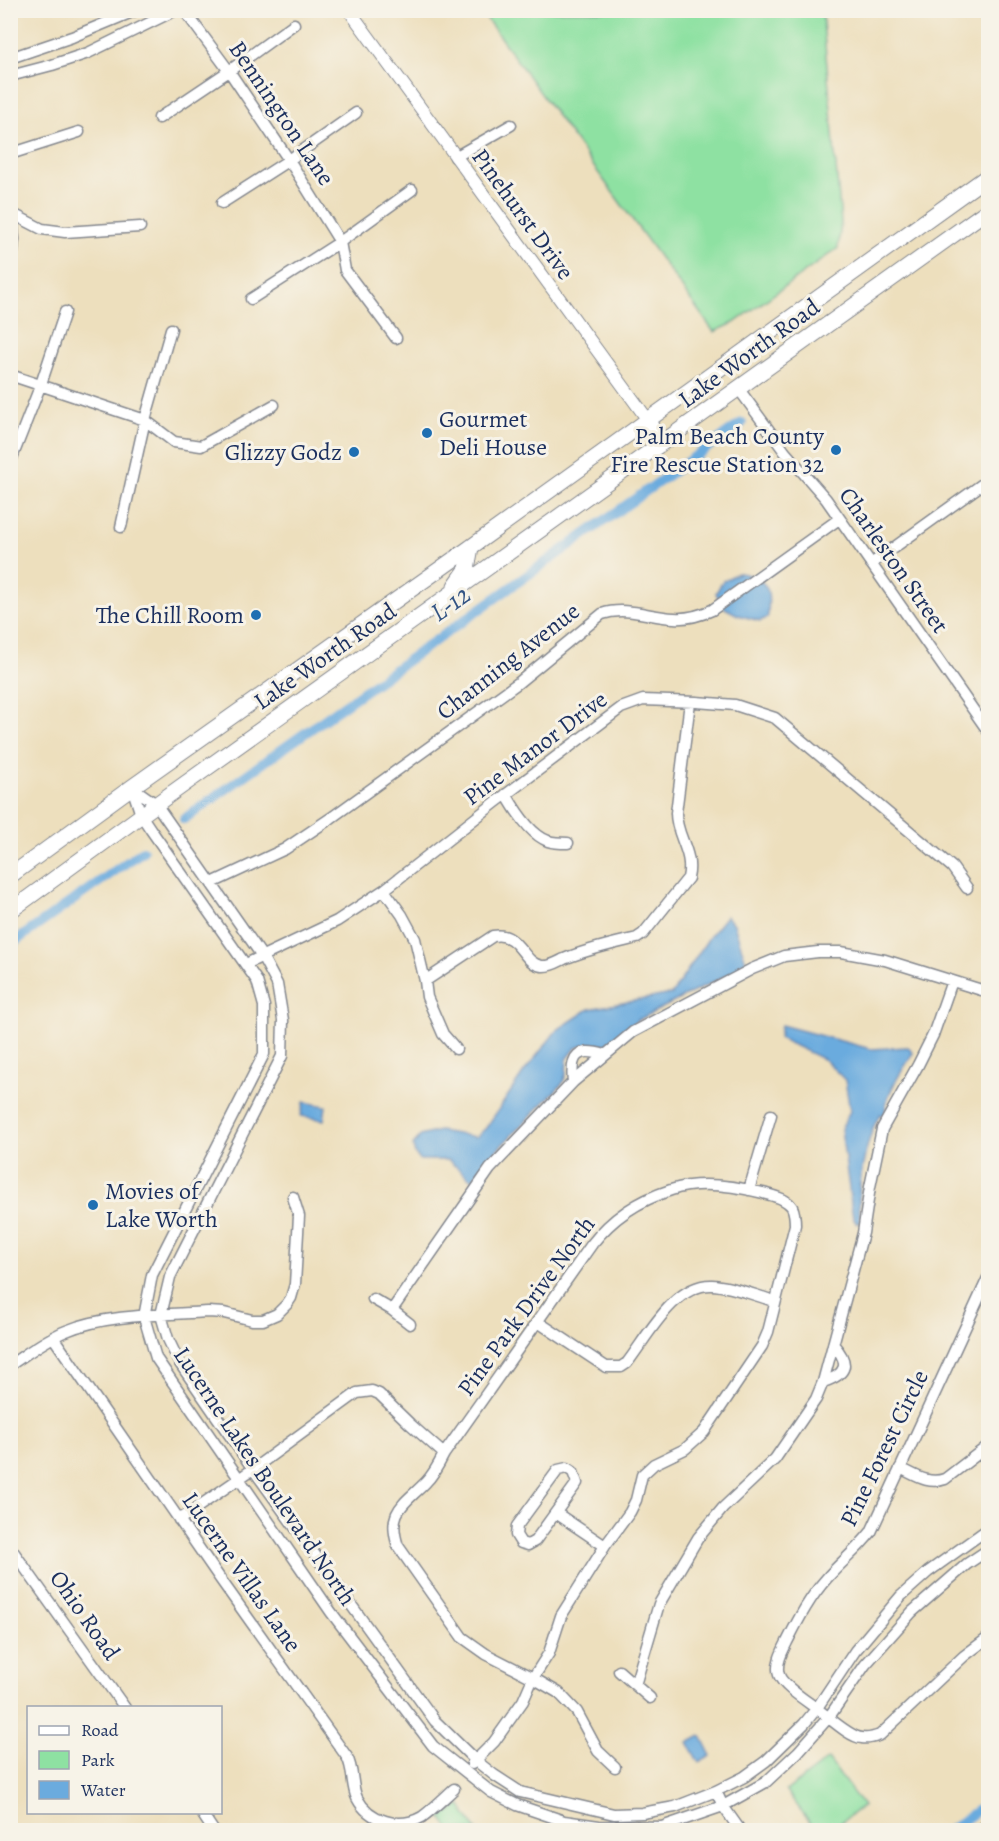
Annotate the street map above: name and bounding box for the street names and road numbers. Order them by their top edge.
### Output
street label: Bennington Lane [222,34,342,192]
street label: Pinehurst Drive [465,142,581,286]
street label: Lake Worth Road [672,291,826,415]
street label: Charleston Street [832,481,956,639]
street label: Lake Worth Road [247,595,403,717]
street label: Channing Avenue [430,595,586,727]
street label: Pine Manor Drive [456,683,614,813]
street label: Pine Park Drive North [450,1209,602,1403]
street label: Lucerne Lakes Boulevard North [166,1340,364,1612]
street label: Pine Forest Circle [832,1364,936,1532]
street label: Lucerne Villas Lane [175,1486,309,1658]
street label: Ohio Road [42,1564,128,1666]

